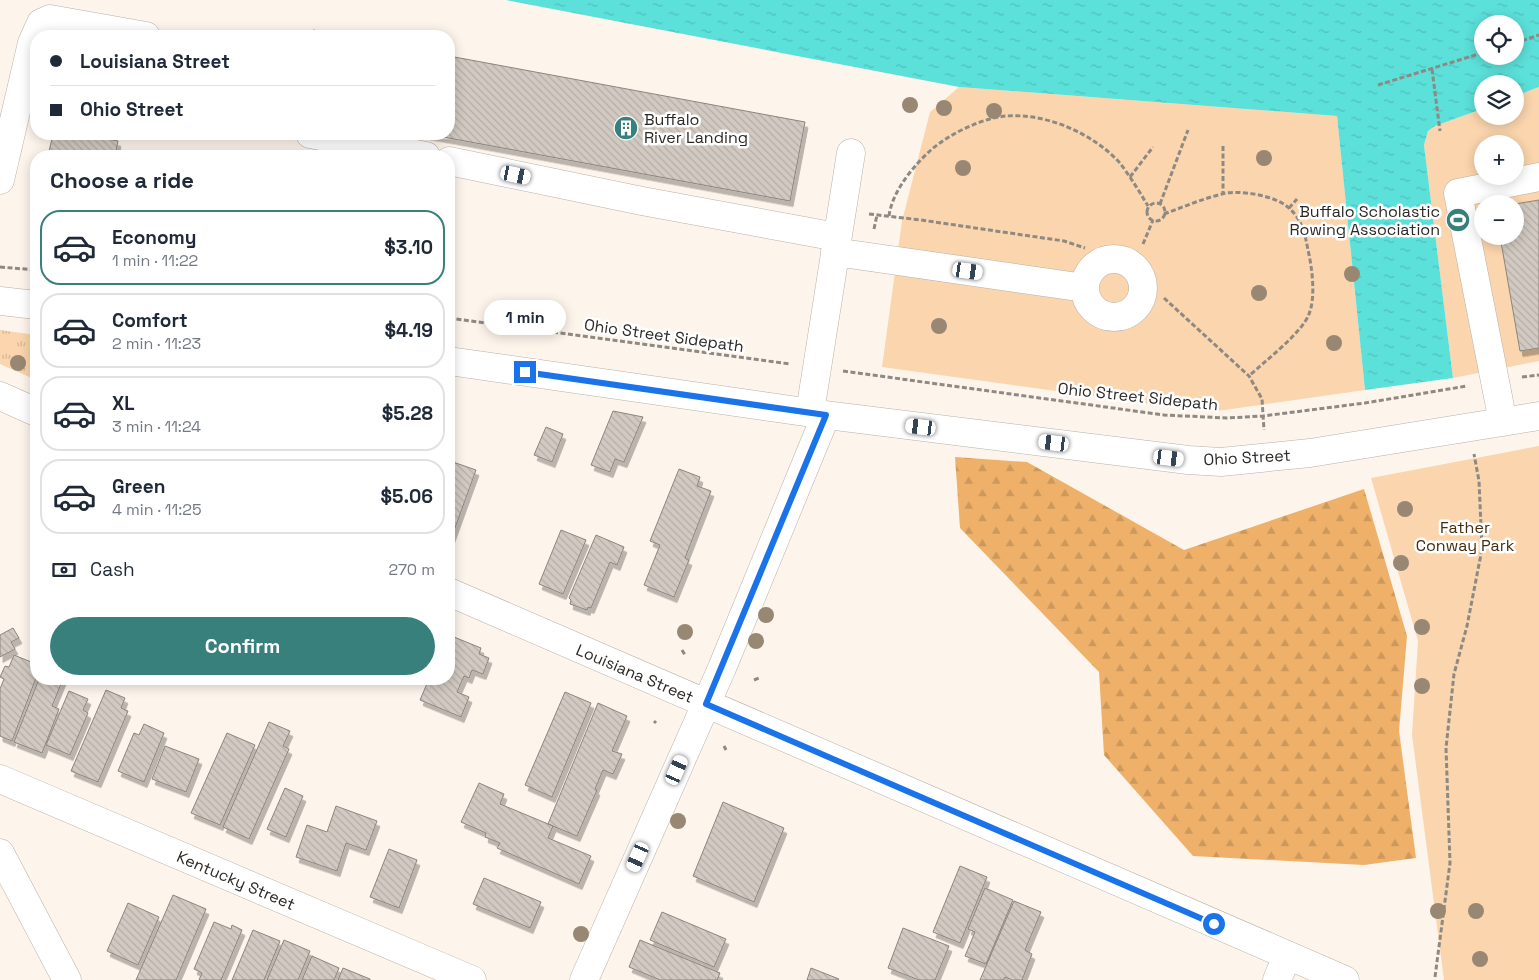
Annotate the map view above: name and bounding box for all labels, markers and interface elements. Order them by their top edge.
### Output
map controls [1474,15,1524,245]
button: locate [1474,15,1524,65]
text: Louisiana Street [80,49,230,74]
button: layers [1474,75,1524,125]
text: Ohio Street [80,97,184,122]
place label: Buffalo River Landing [644,109,748,148]
building icon: Buffalo River Landing [613,115,639,141]
button: + [1474,135,1524,185]
car [499,165,532,185]
text: Choose a ride [50,166,194,194]
button: − [1474,195,1524,245]
place label: Buffalo Scholastic Rowing Association [1289,201,1440,240]
sports icon: Buffalo Scholastic Rowing Association [1445,207,1471,233]
icon: car [52,225,97,270]
text: Economy [112,225,196,250]
text: $3.10 [384,235,433,260]
text: 1 min · 11:22 [112,250,198,271]
car [952,261,983,281]
callout: 1 min [484,300,566,334]
text: 1 min [505,307,545,328]
icon: car [52,308,97,353]
text: Comfort [112,308,188,333]
street label: Ohio Street Sidepath [583,314,745,357]
text: $4.19 [384,318,433,343]
text: 2 min · 11:23 [112,333,201,354]
route end [514,361,536,383]
street label: Ohio Street Sidepath [1057,378,1219,415]
icon: car [52,391,97,436]
text: XL [112,391,135,416]
text: $5.28 [382,401,433,426]
text: 3 min · 11:24 [112,416,201,437]
car [905,418,936,436]
car [1038,434,1069,452]
street label: Ohio Street [1203,445,1291,470]
car [1153,449,1184,467]
icon: car [52,474,97,519]
text: Green [112,474,165,499]
text: $5.06 [381,484,433,509]
text: 4 min · 11:25 [112,499,201,520]
park label: Father Conway Park [1416,517,1515,556]
icon: cash [50,556,78,584]
text: Cash [90,557,135,582]
text: 270 m [388,559,435,580]
button: Confirm [50,617,435,675]
street label: Louisiana Street [573,639,697,708]
car [664,753,689,787]
car [625,840,650,874]
street label: Kentucky Street [173,846,298,915]
route start [1203,913,1225,935]

